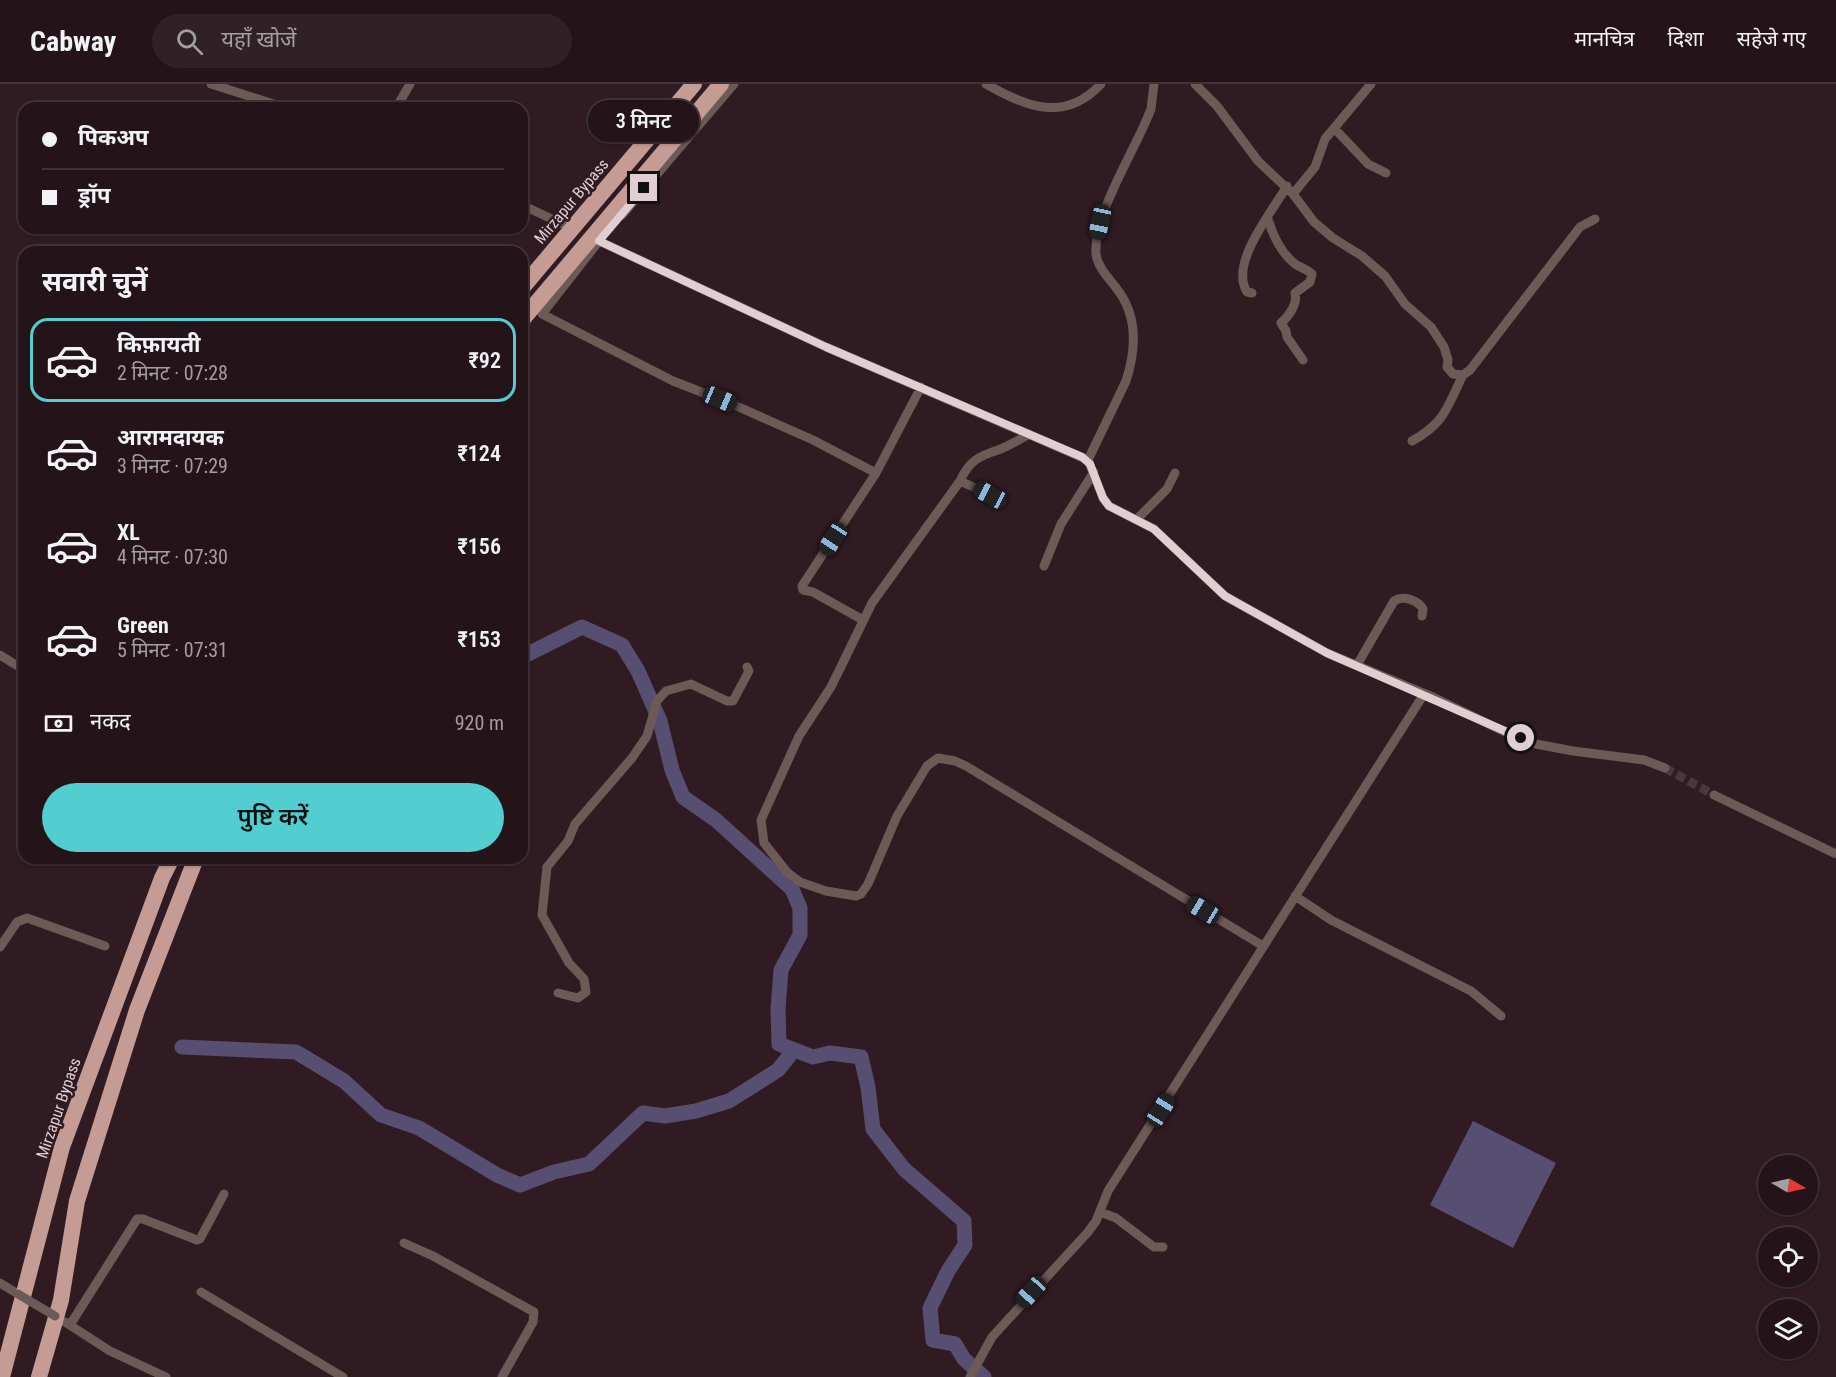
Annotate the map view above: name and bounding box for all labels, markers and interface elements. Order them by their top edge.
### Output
search box [152,14,572,68]
text: Cabway [30,25,116,58]
icon: search [173,25,206,58]
text: यहाँ खोजें [221,27,296,52]
text: मानचित्र [1574,27,1635,51]
text: दिशा [1668,27,1704,51]
text: सहेजे गए [1737,27,1806,51]
callout: 3 मिनट [588,101,700,143]
text: 3 मिनट [616,109,671,133]
text: पिकअप [78,125,149,150]
street label: Mirzapur Bypass [530,155,612,248]
route end [630,174,657,201]
text: ड्रॉप [78,183,111,208]
car [1087,203,1113,241]
text: सवारी चुनें [42,266,148,298]
text: किफ़ायती [117,332,201,357]
icon: car [45,333,99,387]
text: ₹92 [469,348,501,373]
text: 2 मिनट · 07:28 [117,361,228,385]
car [700,384,740,414]
text: आरामदायक [117,425,224,450]
icon: car [45,426,99,480]
text: ₹124 [457,441,501,466]
text: 3 मिनट · 07:29 [117,454,228,478]
car [970,479,1010,511]
icon: car [45,519,99,573]
car [816,519,850,559]
text: XL [117,520,140,545]
text: ₹156 [457,534,501,559]
text: 4 मिनट · 07:30 [117,545,228,569]
icon: car [45,612,99,666]
text: Green [117,613,169,638]
text: ₹153 [457,627,501,652]
text: 5 मिनट · 07:31 [117,638,228,662]
icon: cash [42,707,75,740]
text: नकद [90,709,131,734]
text: 920 m [455,711,504,735]
route start [1507,724,1534,751]
button: पुष्टि करें [42,783,504,852]
car [1183,893,1223,927]
street label: Mirzapur Bypass [32,1055,85,1161]
car [1144,1090,1178,1130]
north arrow [1758,1155,1818,1215]
map controls [1758,1155,1818,1359]
button: locate [1758,1227,1818,1287]
car [1012,1273,1050,1311]
button: layers [1758,1299,1818,1359]

